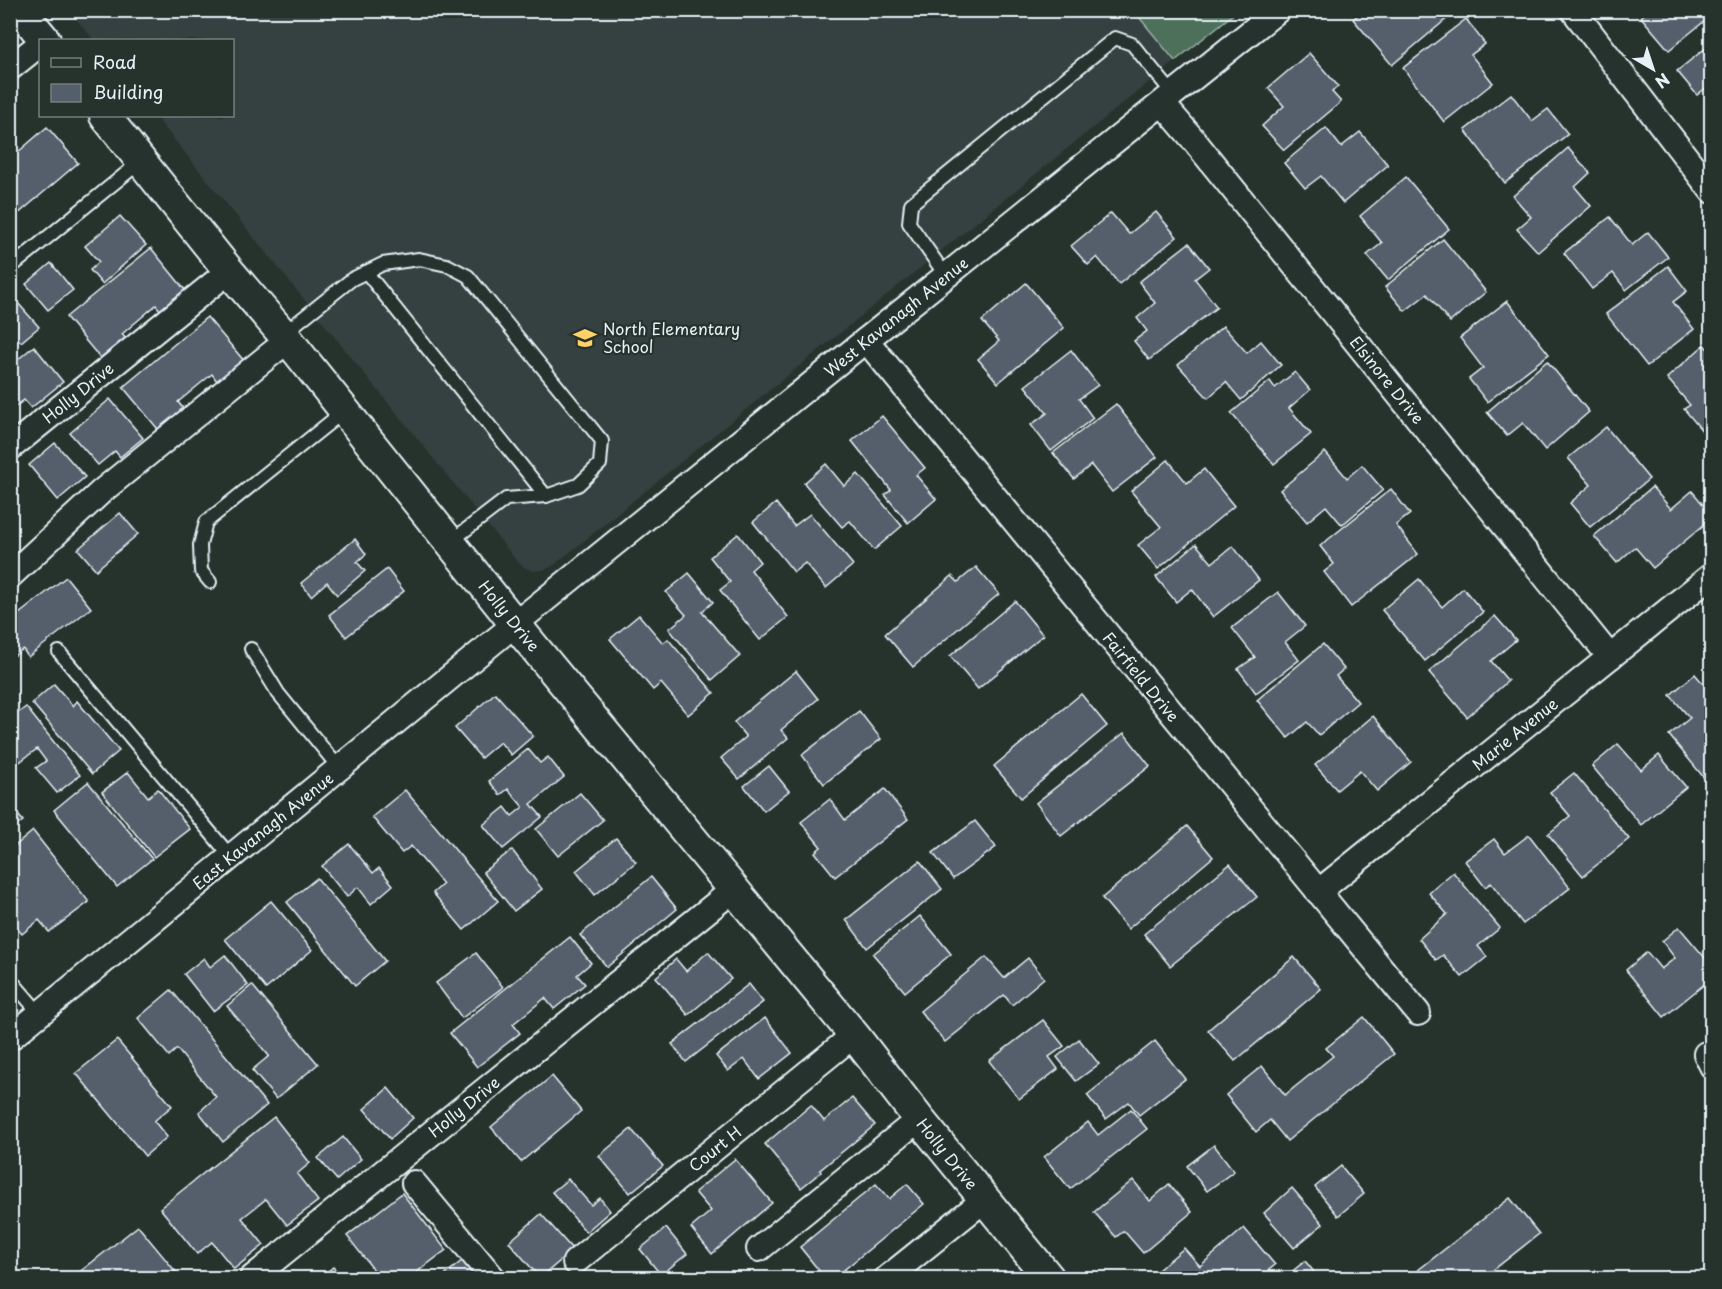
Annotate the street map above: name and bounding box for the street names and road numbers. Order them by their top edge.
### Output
street label: West Kavanagh Avenue [818,251,972,382]
street label: Elsinore Drive [1345,330,1431,428]
street label: Holly Drive [37,356,118,428]
street label: Holly Drive [474,575,546,656]
street label: Fairfield Drive [1098,626,1186,727]
street label: Marie Avenue [1466,691,1563,775]
street label: East Kavanagh Avenue [187,766,338,895]
street label: Holly Drive [423,1070,504,1142]
street label: Holly Drive [912,1113,984,1194]
street label: Court H [683,1119,746,1177]

